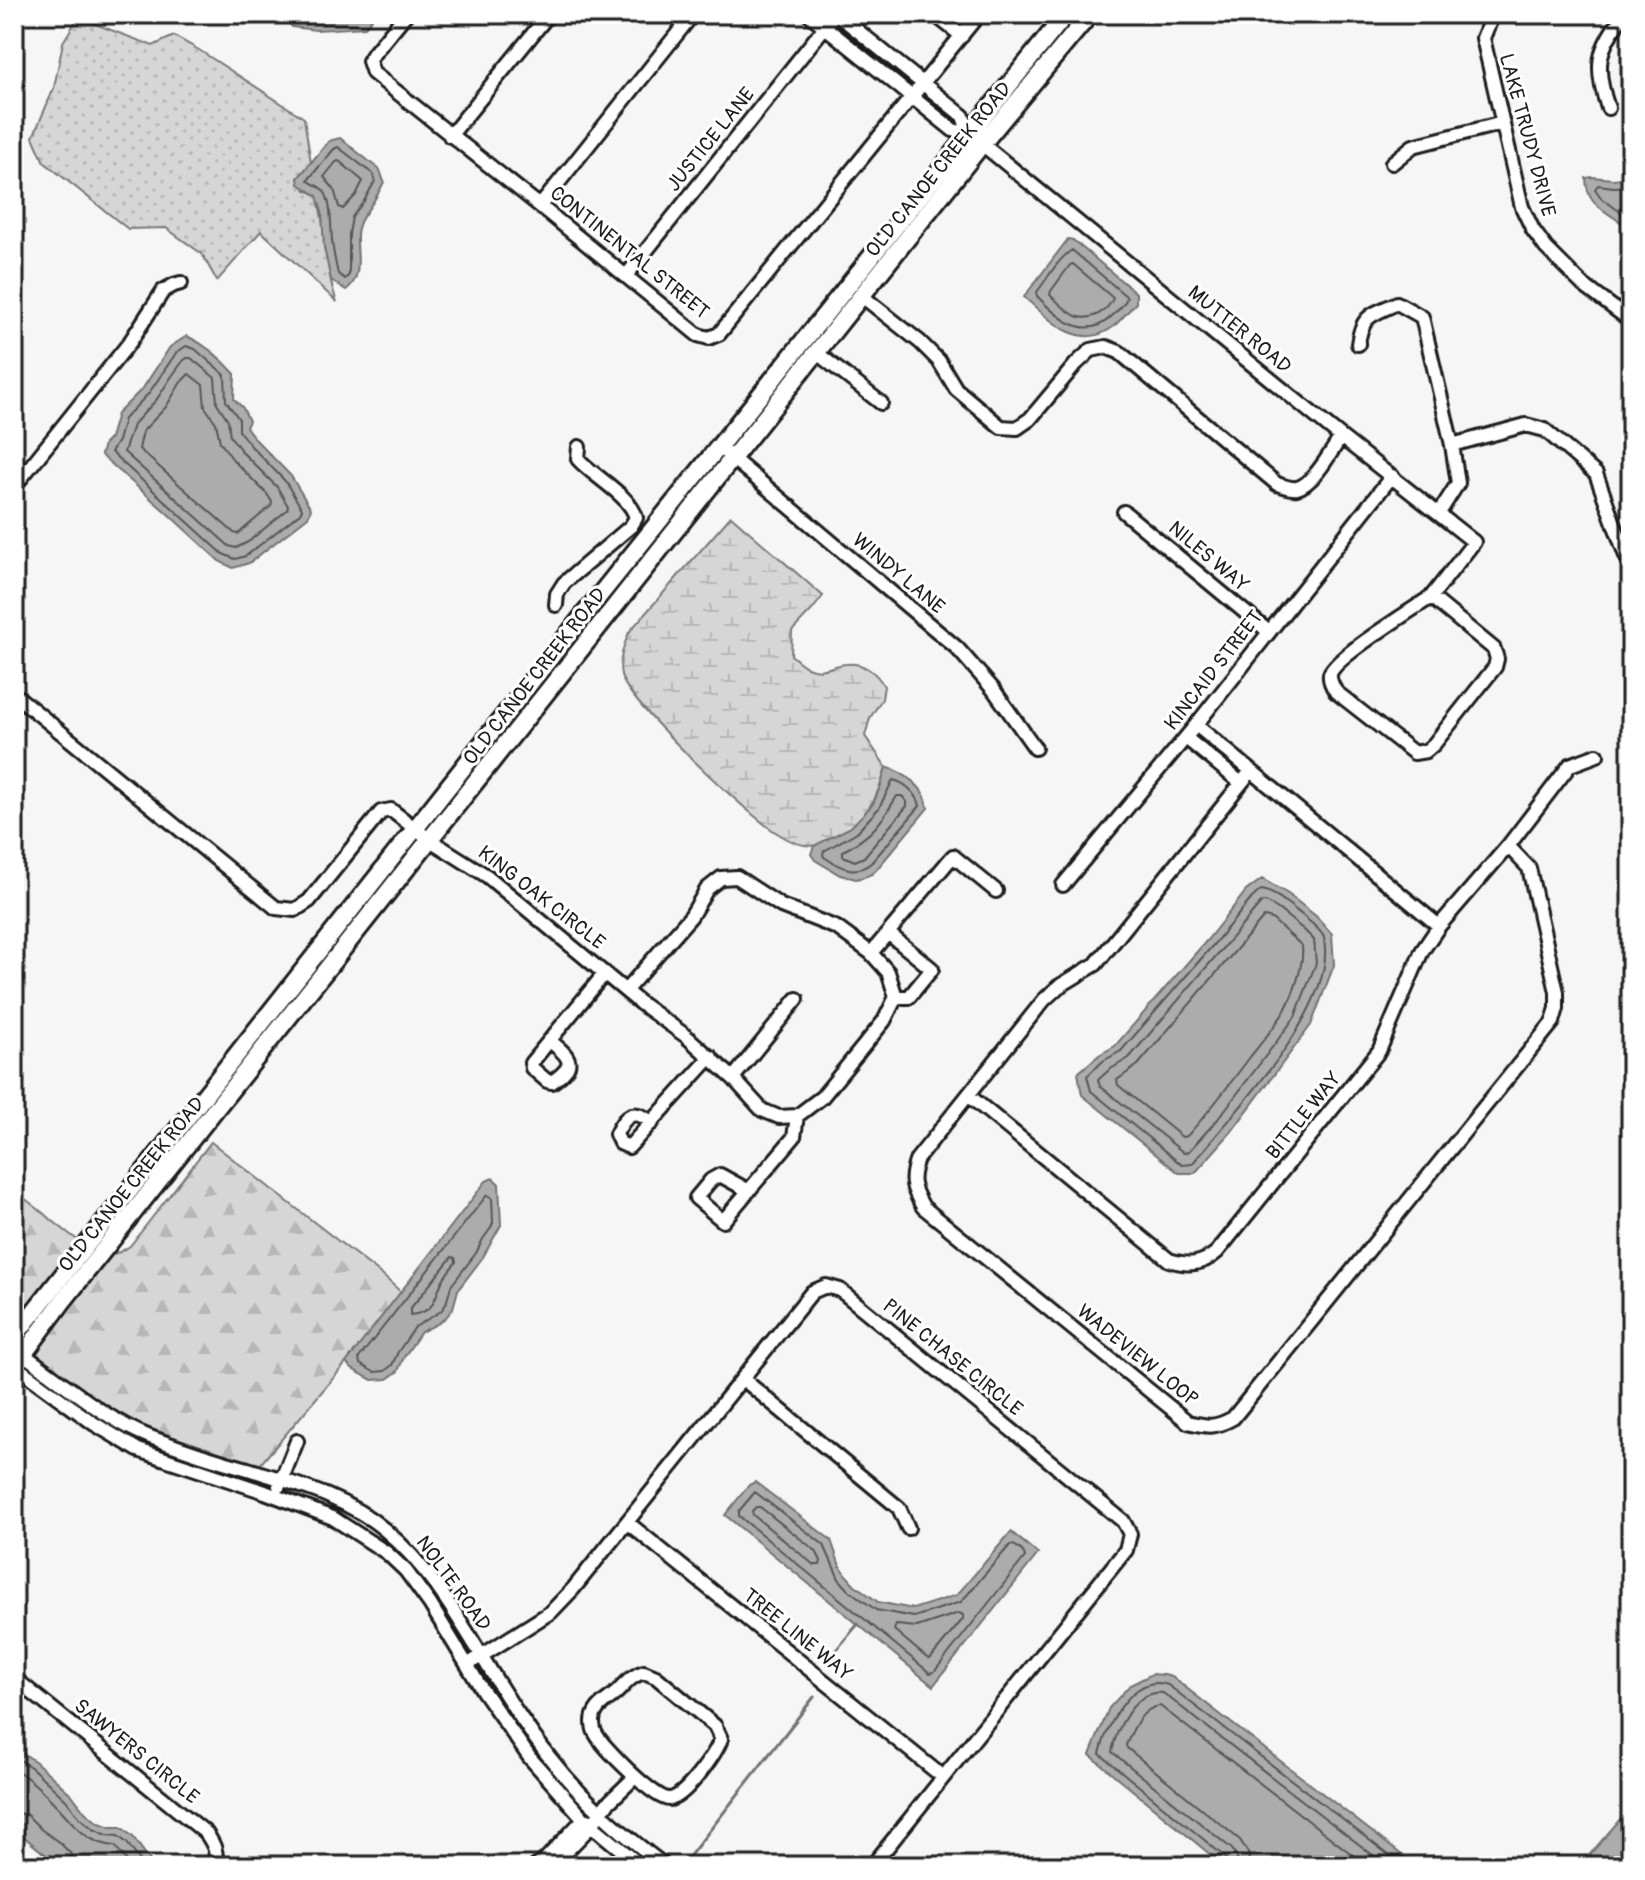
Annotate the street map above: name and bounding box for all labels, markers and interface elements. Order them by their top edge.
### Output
street label: LAKE TRUDY DRIVE [1494,51,1561,219]
street label: OLD CANOE CREEK ROAD [860,77,1017,262]
street label: JUSTICE LANE [661,82,760,196]
street label: CONTINENTAL STREET [545,180,714,324]
street label: MUTTER ROAD [1183,280,1296,379]
street label: NILES WAY [1163,516,1254,597]
street label: WINDY LANE [847,528,950,619]
street label: OLD CANOE CREEK ROAD [457,583,611,770]
street label: KINCAID STREET [1159,605,1268,735]
street label: KING OAK CIRCLE [473,840,610,955]
street label: BITTLE WAY [1260,1066,1347,1164]
street label: OLD CANOE CREEK ROAD [53,1092,210,1277]
street label: PINE CHASE CIRCLE [878,1293,1028,1422]
street label: WADEVIEW LOOP [1072,1299,1203,1412]
street label: NOLTE ROAD [411,1531,496,1636]
street label: TREE LINE WAY [738,1583,858,1686]
street label: SAWYERS CIRCLE [69,1693,204,1809]

